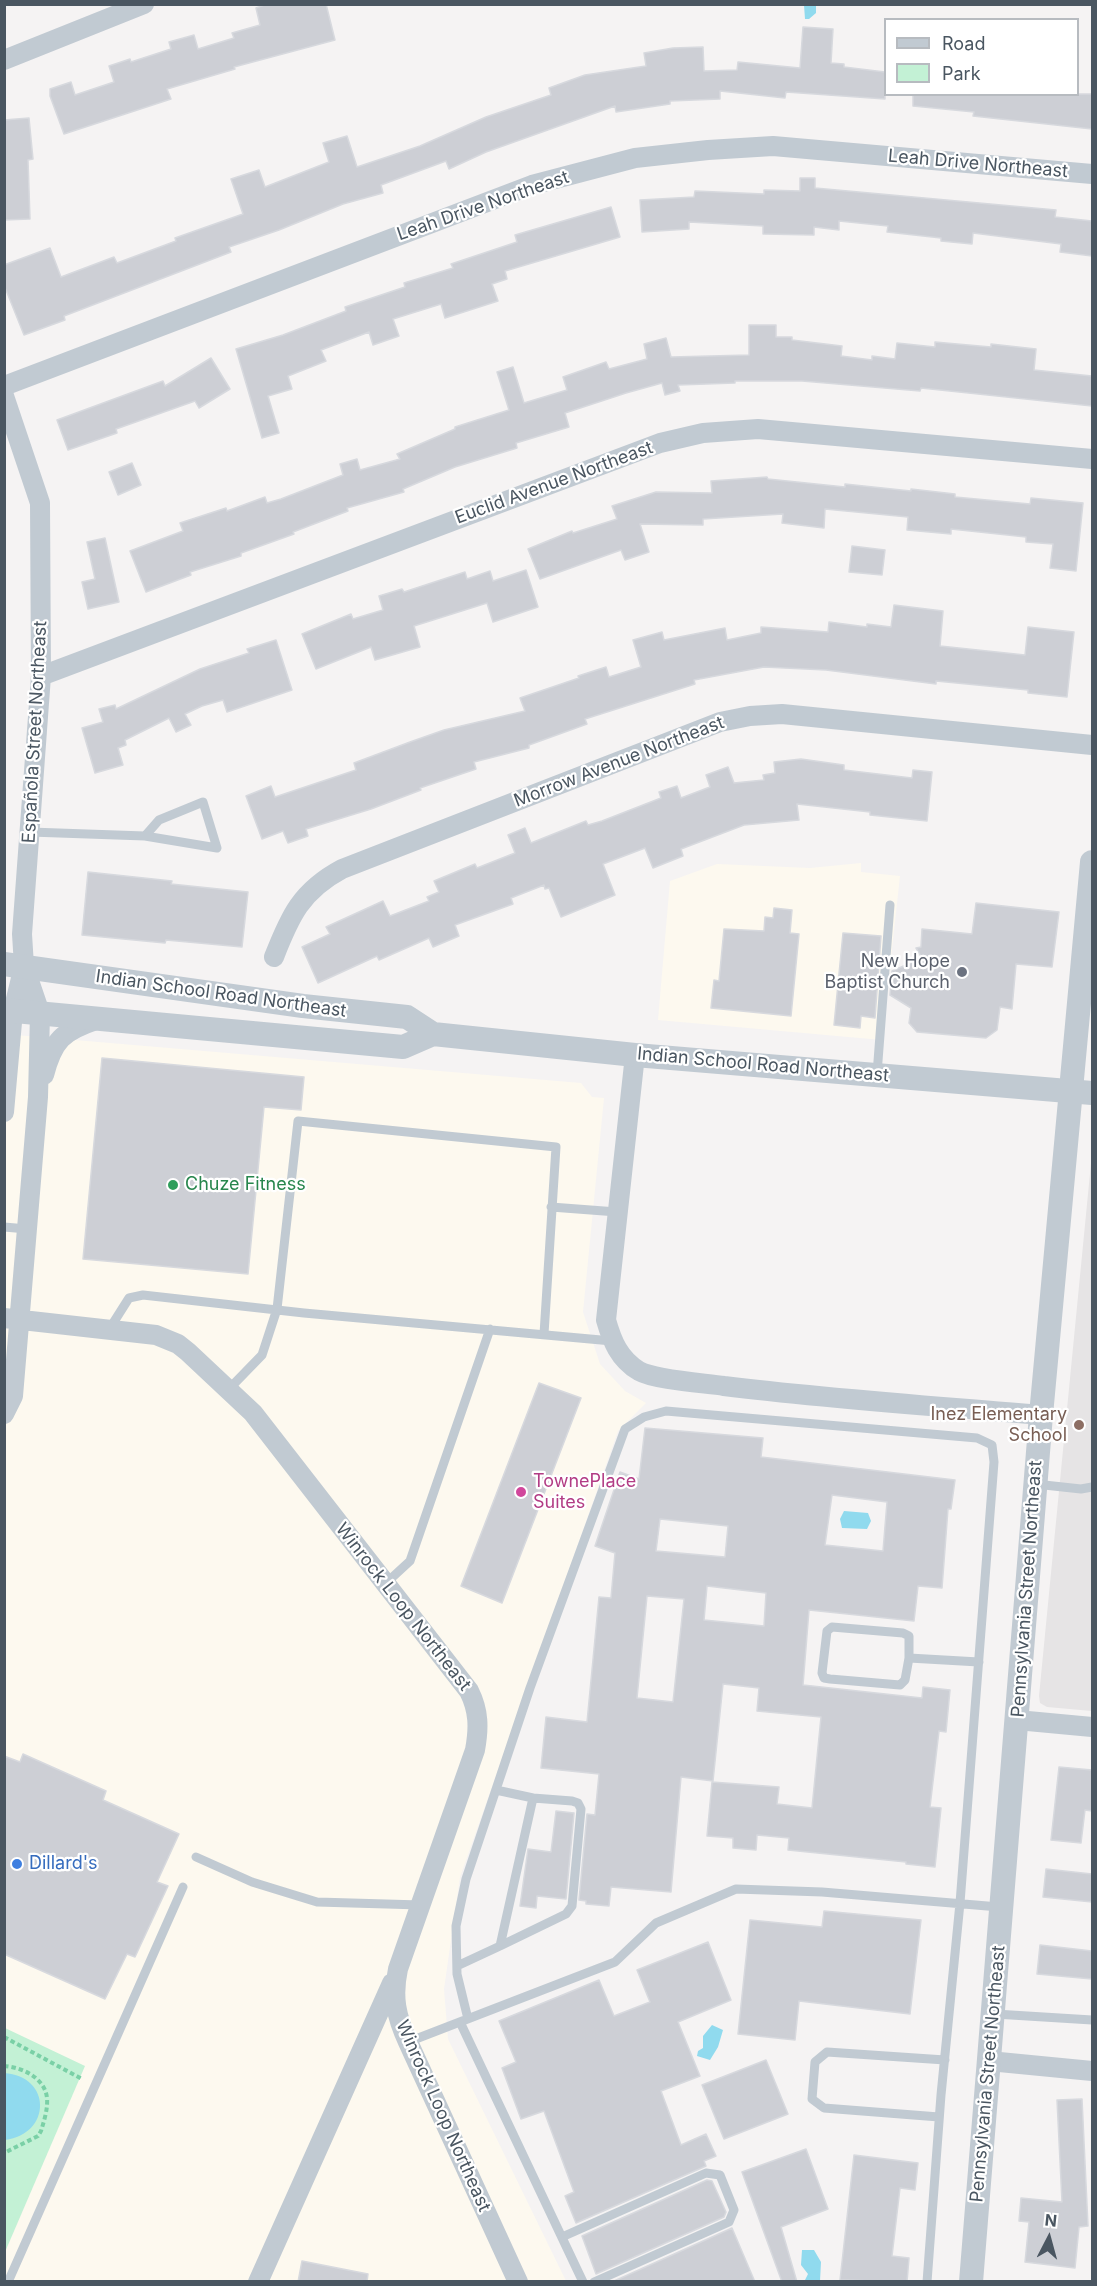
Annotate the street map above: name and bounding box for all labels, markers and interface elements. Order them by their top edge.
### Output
legend [884,18,1079,96]
text: Road [942,33,985,54]
text: Park [942,63,981,84]
street label: Leah Drive Northeast [887,145,1069,183]
street label: Leah Drive Northeast [394,166,572,246]
street label: Euclid Avenue Northeast [452,437,656,529]
street label: Española Street Northeast [18,620,52,844]
street label: Morrow Avenue Northeast [511,712,727,812]
place label: New Hope Baptist Church [825,951,950,994]
marker: New Hope Baptist Church [955,965,969,979]
street label: Indian School Road Northeast [94,966,348,1022]
street label: Indian School Road Northeast [636,1043,890,1087]
place label: Chuze Fitness [185,1174,306,1196]
marker: Chuze Fitness [166,1178,180,1192]
place label: Inez Elementary School [930,1404,1067,1446]
marker: Inez Elementary School [1072,1418,1086,1432]
street label: Pennsylvania Street Northeast [1007,1460,1047,1718]
place label: TownePlace Suites [533,1471,636,1514]
marker: TownePlace Suites [514,1485,528,1499]
street label: Winrock Loop Northeast [331,1519,475,1695]
place label: Dillard's [29,1853,98,1875]
marker: Dillard's [10,1857,24,1871]
street label: Pennsylvania Street Northeast [966,1945,1010,2203]
street label: Winrock Loop Northeast [391,2017,495,2215]
north arrow [1019,2208,1079,2268]
text: N [1044,2210,1058,2231]

